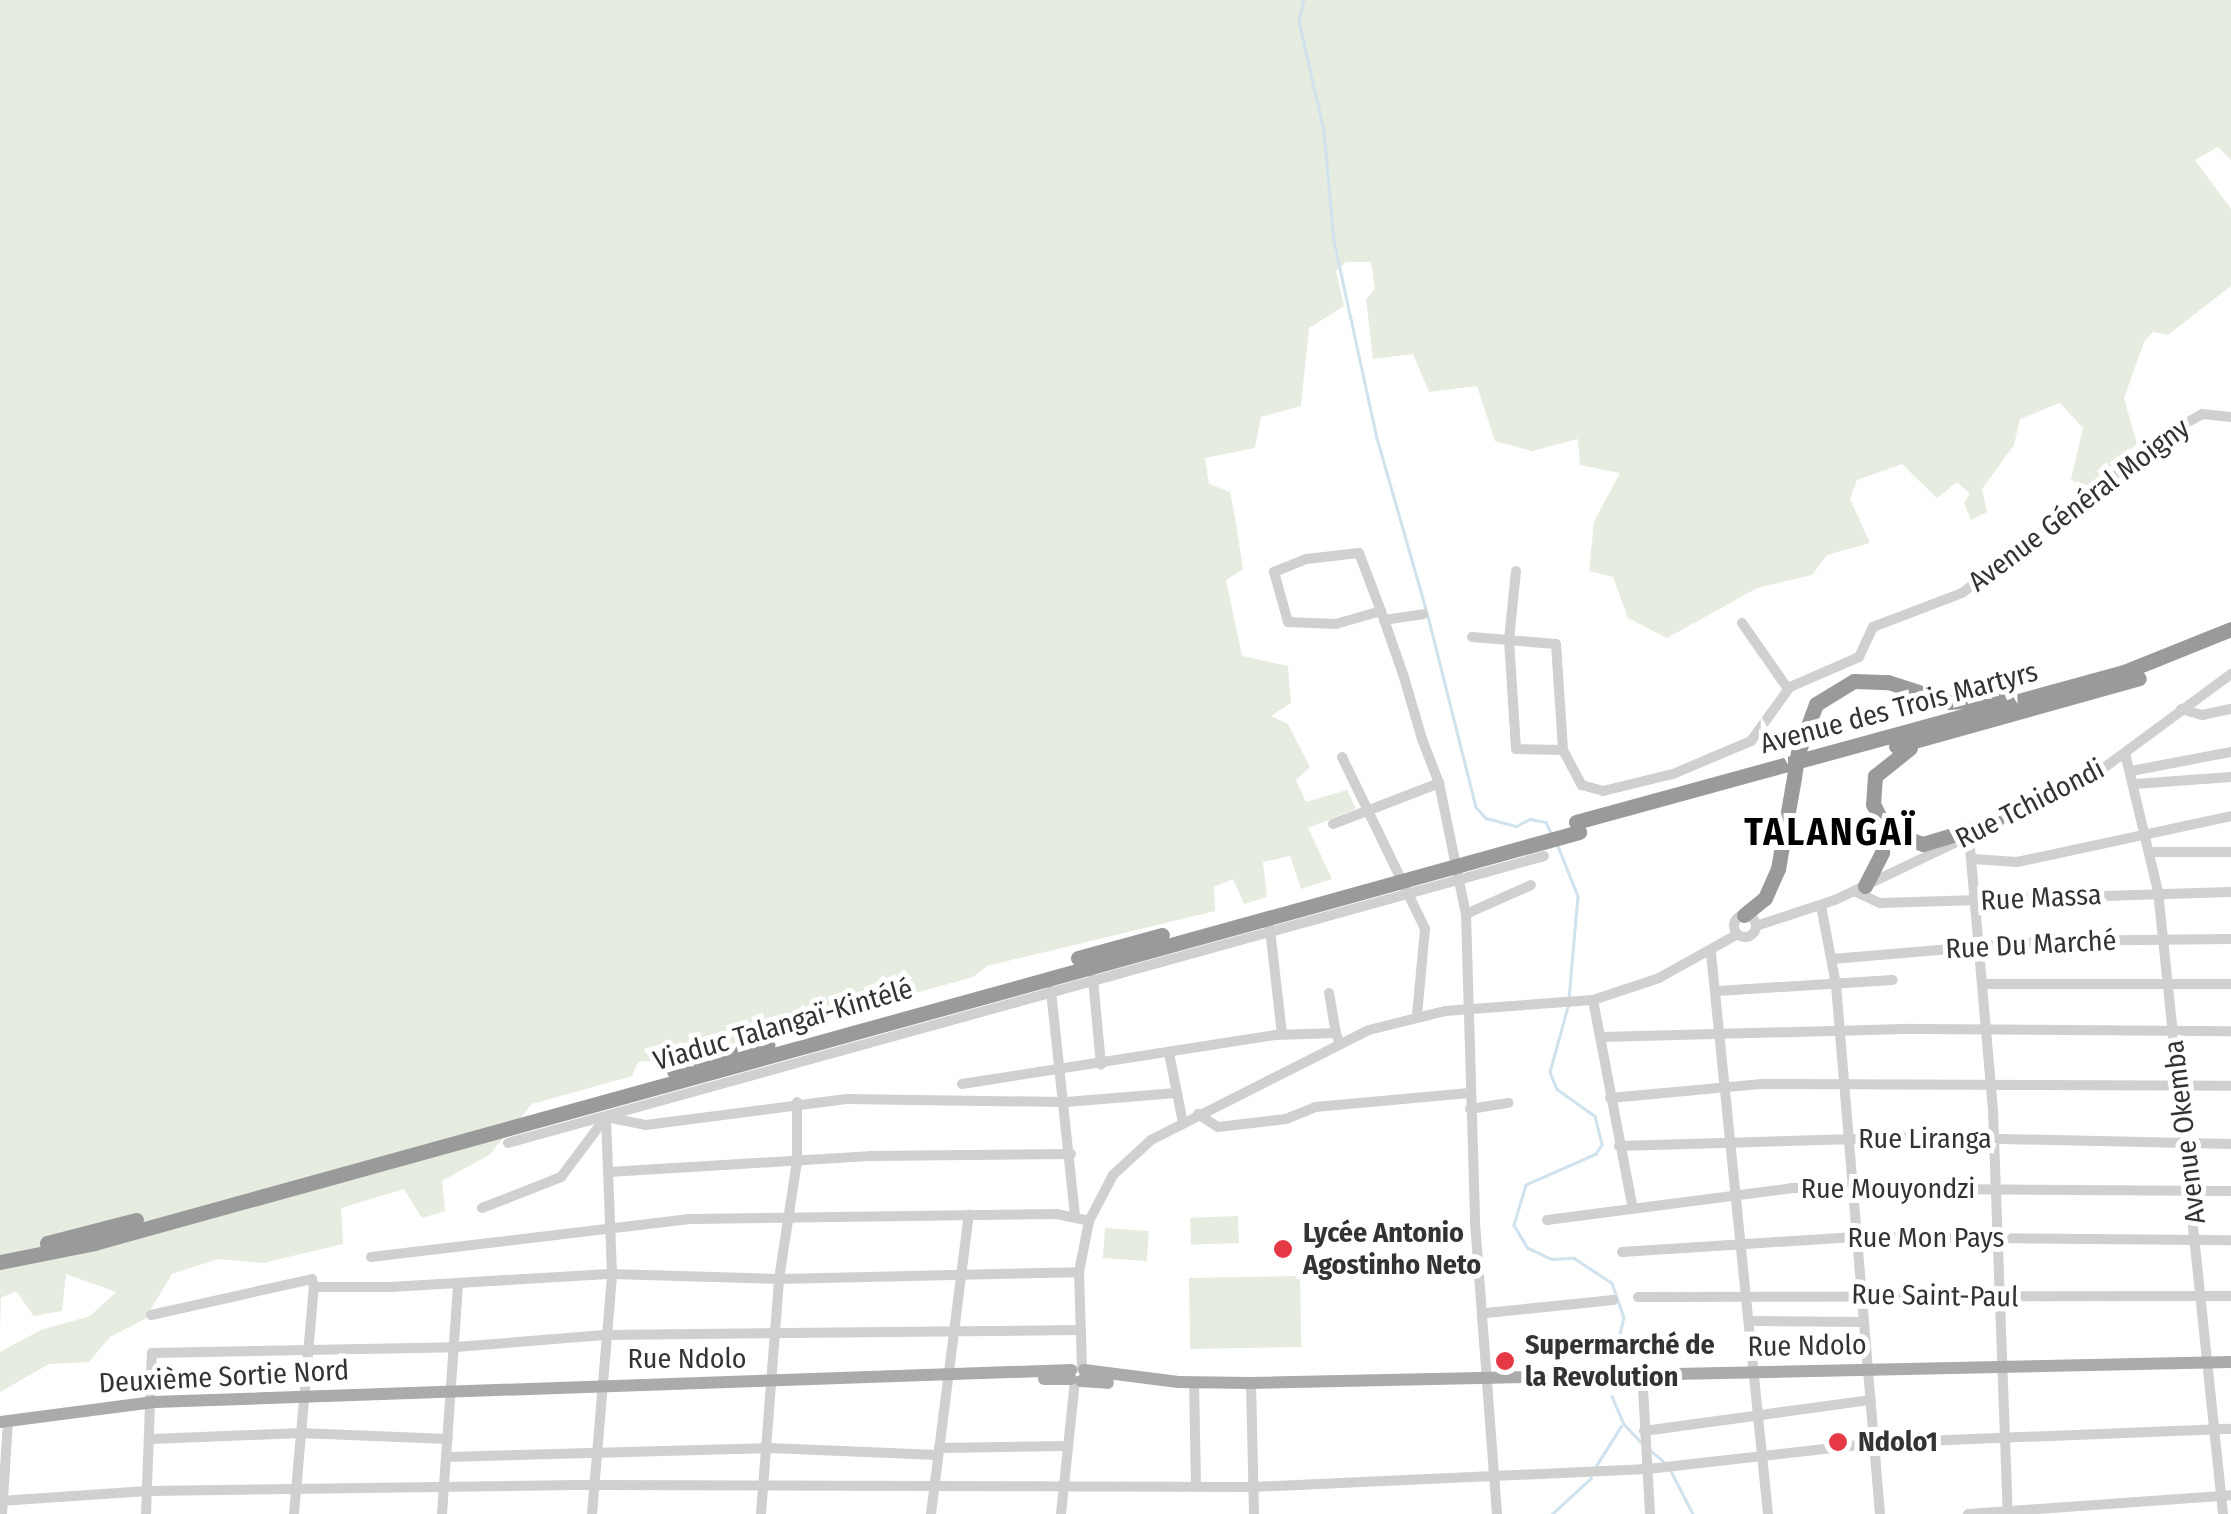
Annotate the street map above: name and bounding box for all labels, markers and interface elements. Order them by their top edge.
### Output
street label: Avenue Général Moigny [1962,411,2196,599]
street label: Avenue des Trois Martyrs [1757,655,2041,761]
street label: Rue Tchidondi [1950,752,2110,856]
district label: TALANGAÏ [1744,810,1916,856]
street label: Rue Massa [1980,878,2102,918]
street label: Rue Du Marché [1945,924,2117,966]
street label: Viaduc Talangaï-Kintélé [650,972,916,1078]
street label: Avenue Okemba [2157,1038,2213,1226]
street label: Rue Liranga [1858,1122,1992,1156]
street label: Rue Mouyondzi [1801,1172,1975,1206]
place label: Lycée Antonio Agostinho Neto [1303,1216,1481,1282]
street label: Rue Mon Pays [1847,1221,2005,1255]
marker: Lycée Antonio Agostinho Neto [1272,1238,1294,1260]
street label: Rue Saint-Paul [1851,1278,2019,1314]
place label: Supermarché de la Revolution [1525,1328,1715,1394]
street label: Rue Ndolo [1747,1328,1867,1364]
street label: Rue Ndolo [627,1342,747,1376]
marker: Supermarché de la Revolution [1494,1350,1516,1372]
street label: Deuxième Sortie Nord [98,1354,350,1400]
place label: Ndolo1 [1858,1425,1938,1459]
marker: Ndolo1 [1827,1431,1849,1453]

